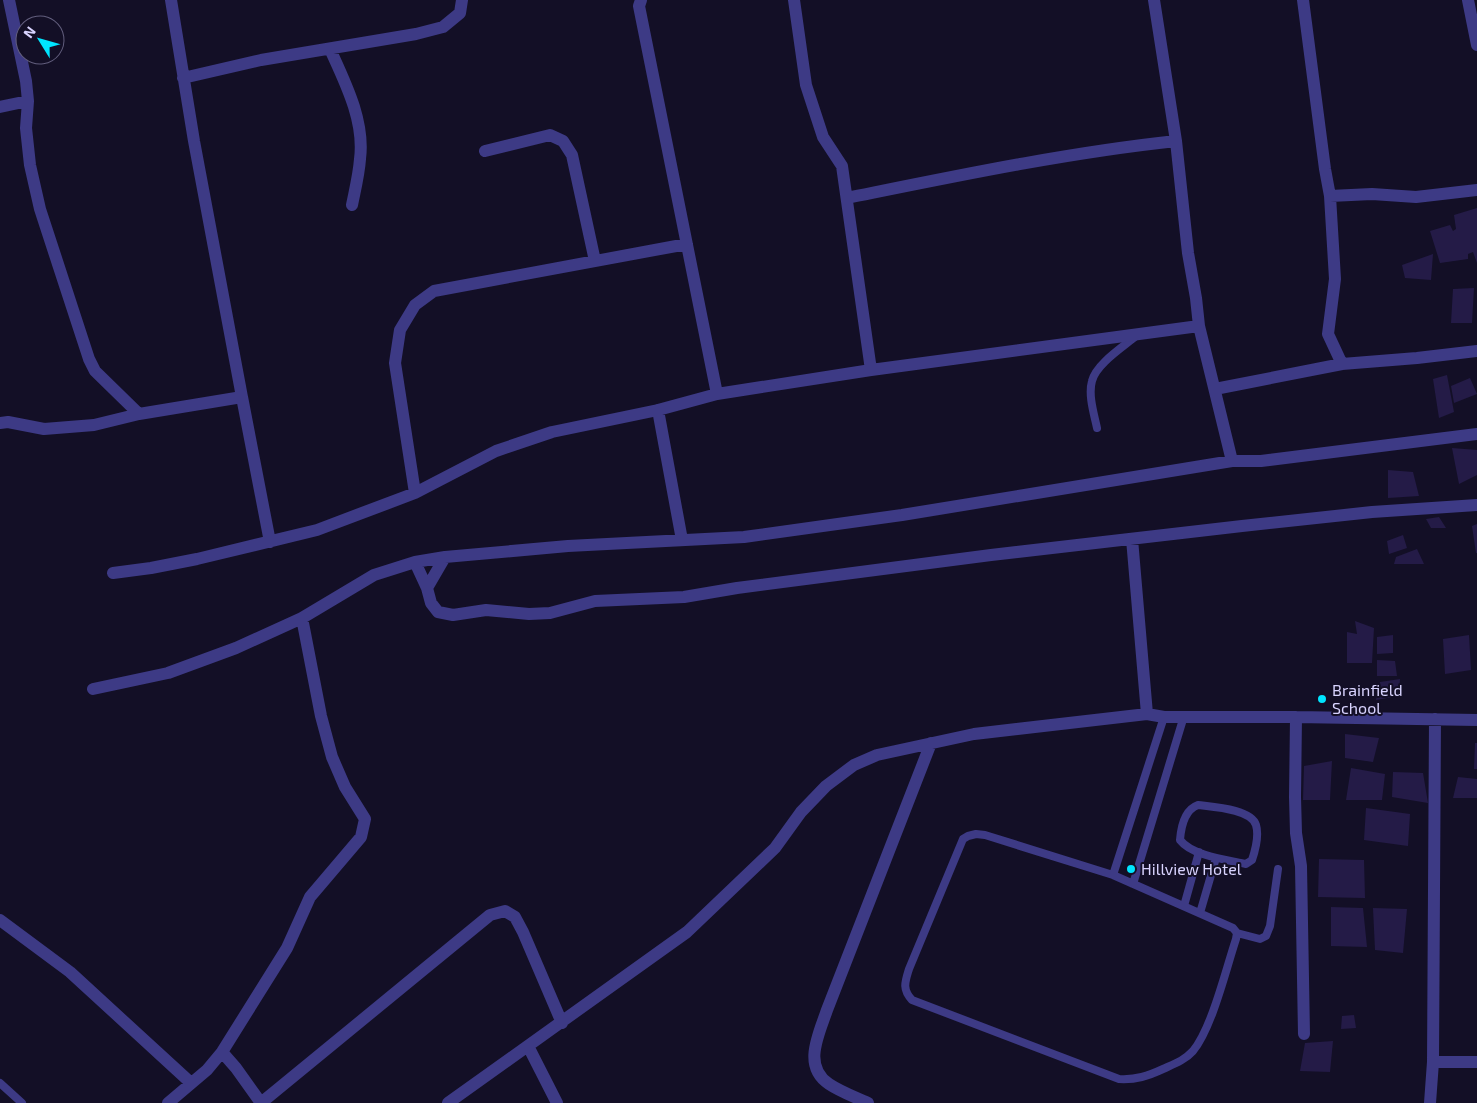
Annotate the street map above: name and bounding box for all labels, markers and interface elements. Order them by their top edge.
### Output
north arrow [15,15,65,65]
text: N [19,23,39,41]
place label: Brainfield School [1332,680,1403,717]
marker: Brainfield School [1316,693,1328,705]
place label: Hillview Hotel [1141,859,1242,878]
marker: Hillview Hotel [1125,863,1137,875]

